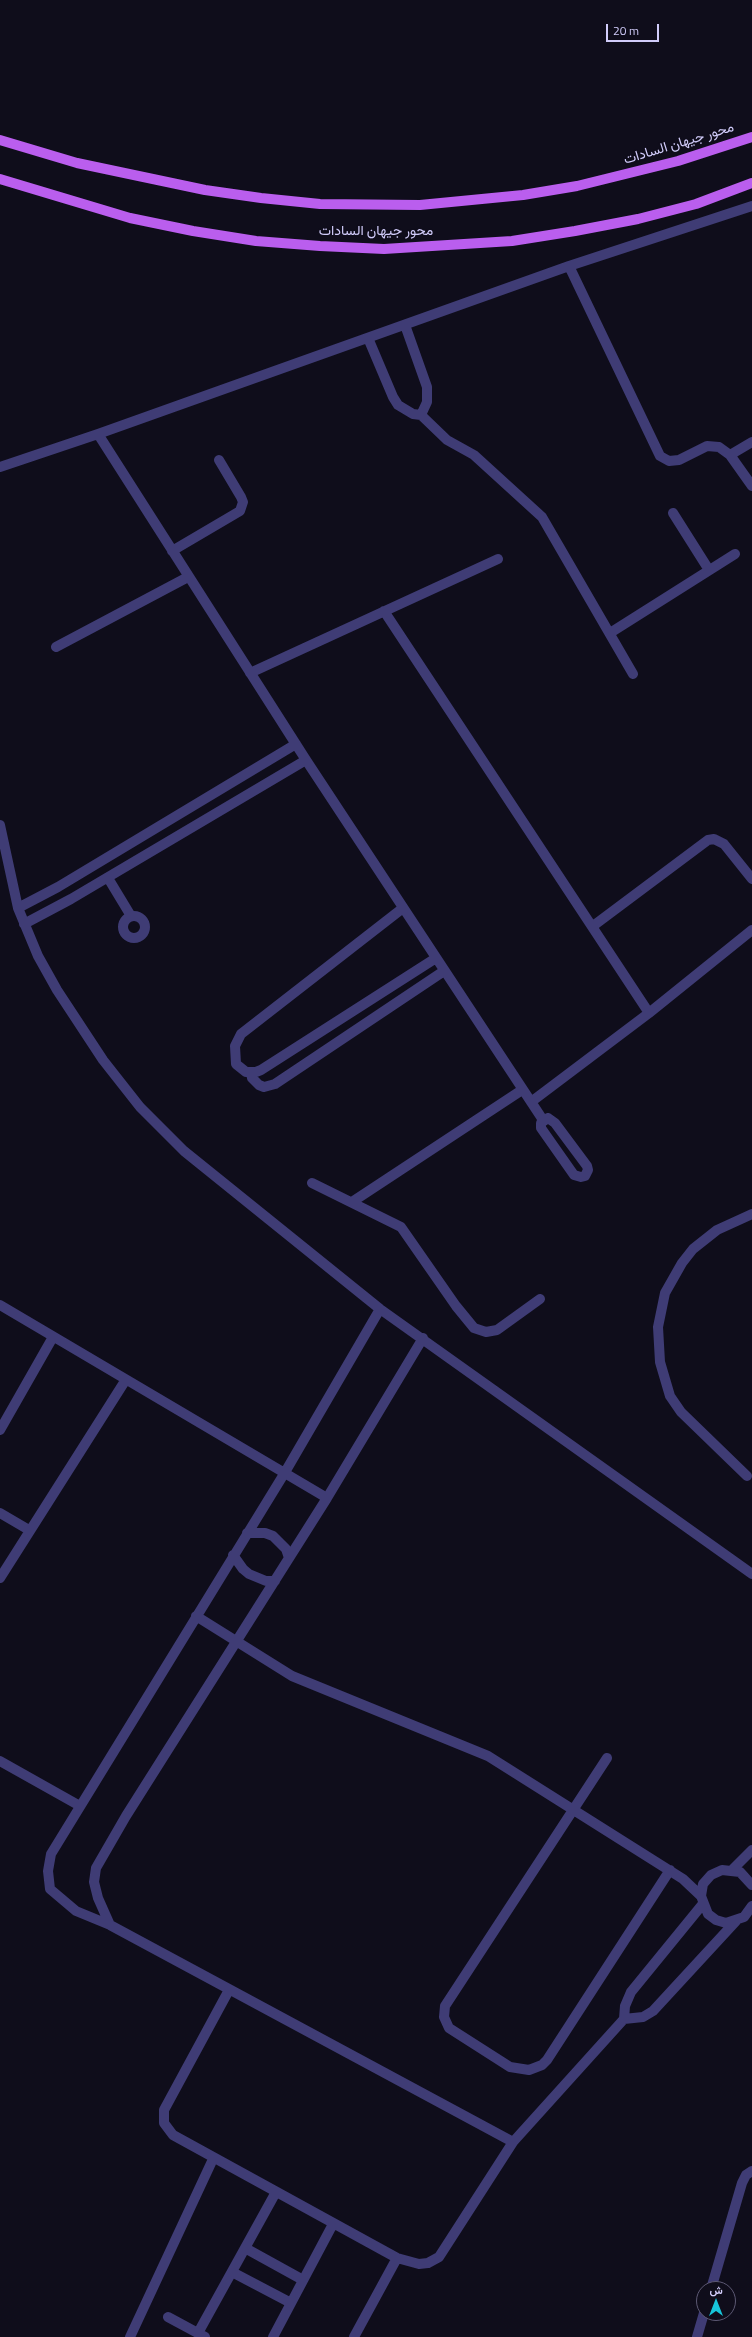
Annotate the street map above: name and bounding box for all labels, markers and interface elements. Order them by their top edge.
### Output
scale bar [608,16,661,42]
text: 20 m [613,21,639,40]
street label: محور جيهان السادات [622,119,736,169]
street label: محور جيهان السادات [319,224,433,240]
north arrow [696,2281,736,2321]
text: ش [709,2282,723,2298]

